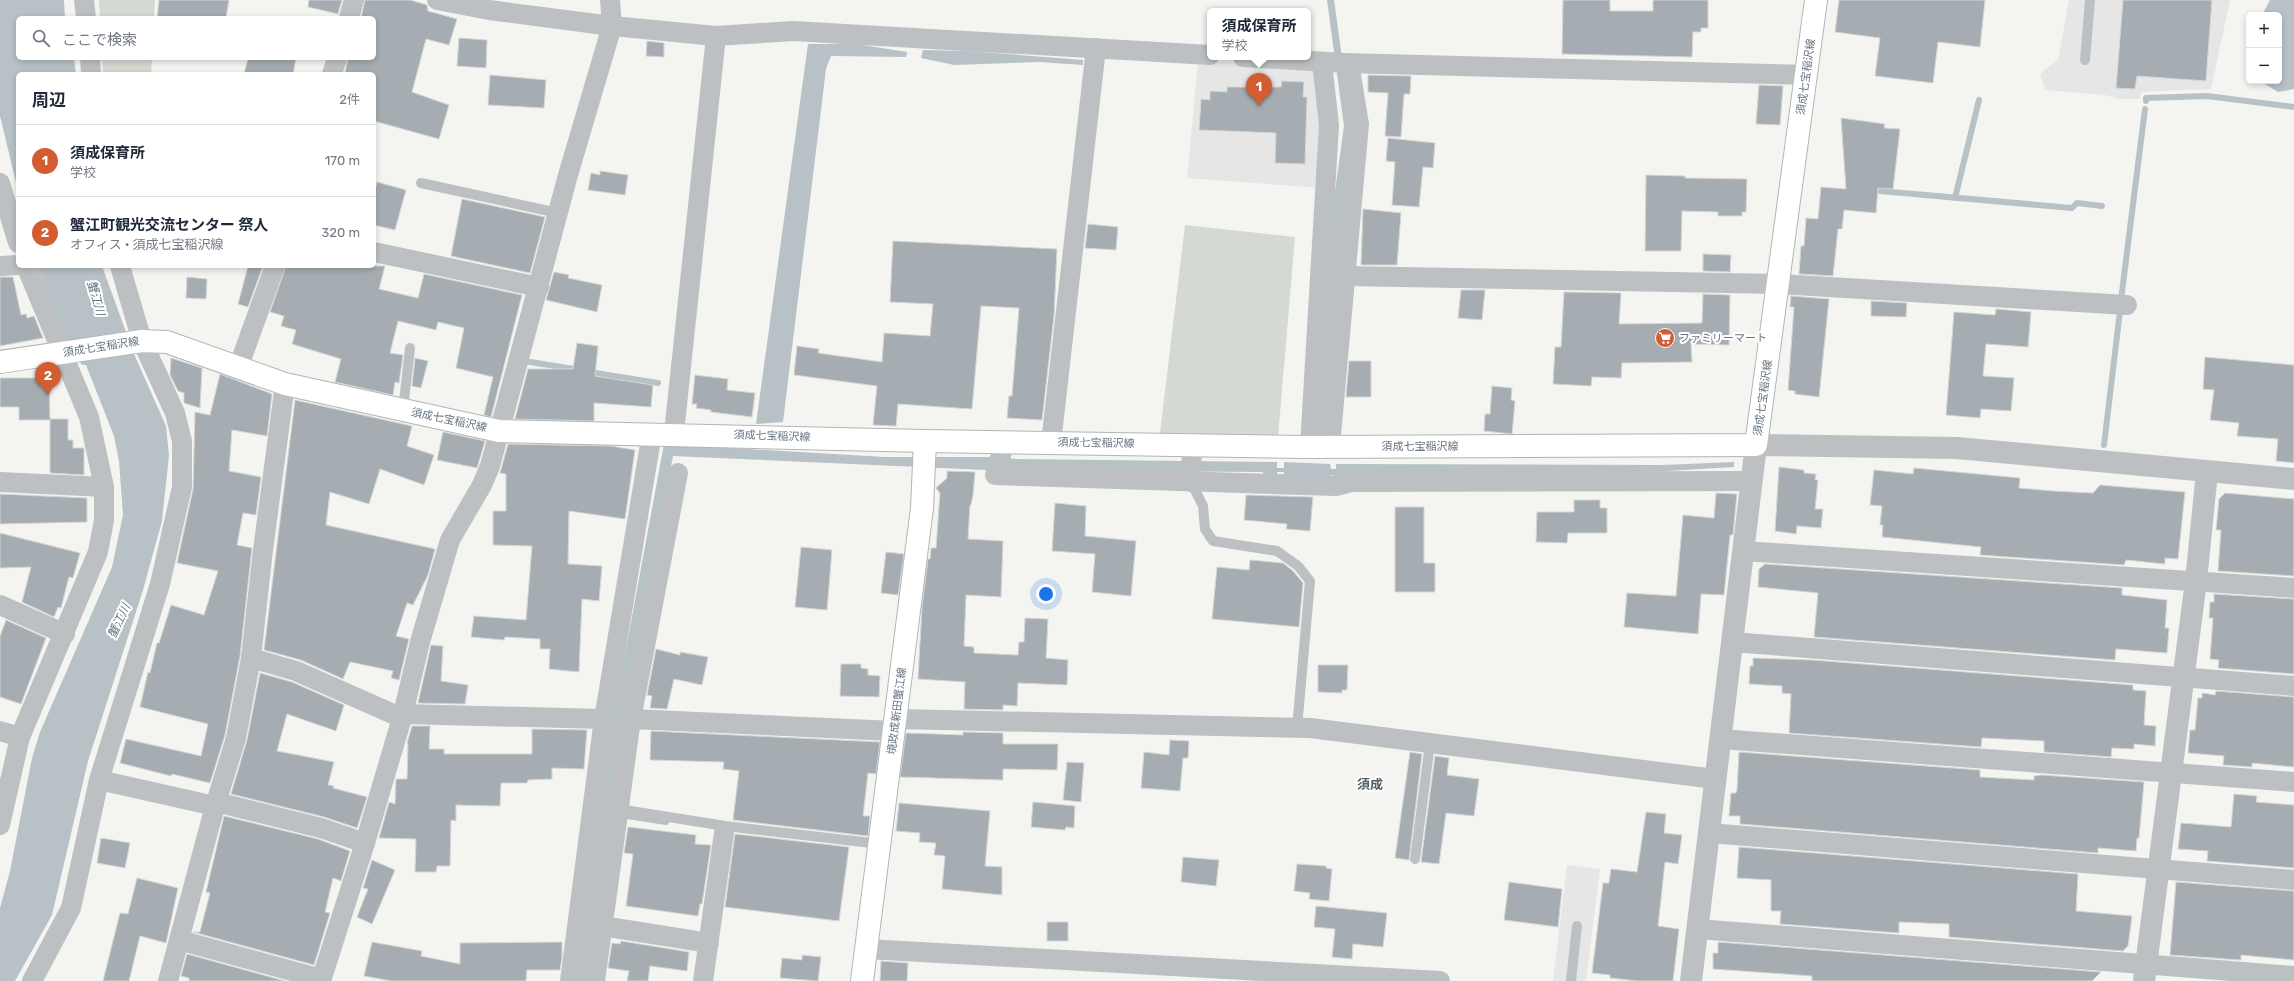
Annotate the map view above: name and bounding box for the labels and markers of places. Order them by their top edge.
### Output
pin: 1 [1246,73,1272,106]
supermarket icon: ファミリーマート [1654,327,1676,349]
place label: ファミリーマート [1679,332,1767,345]
pin: 2 [35,362,61,395]

